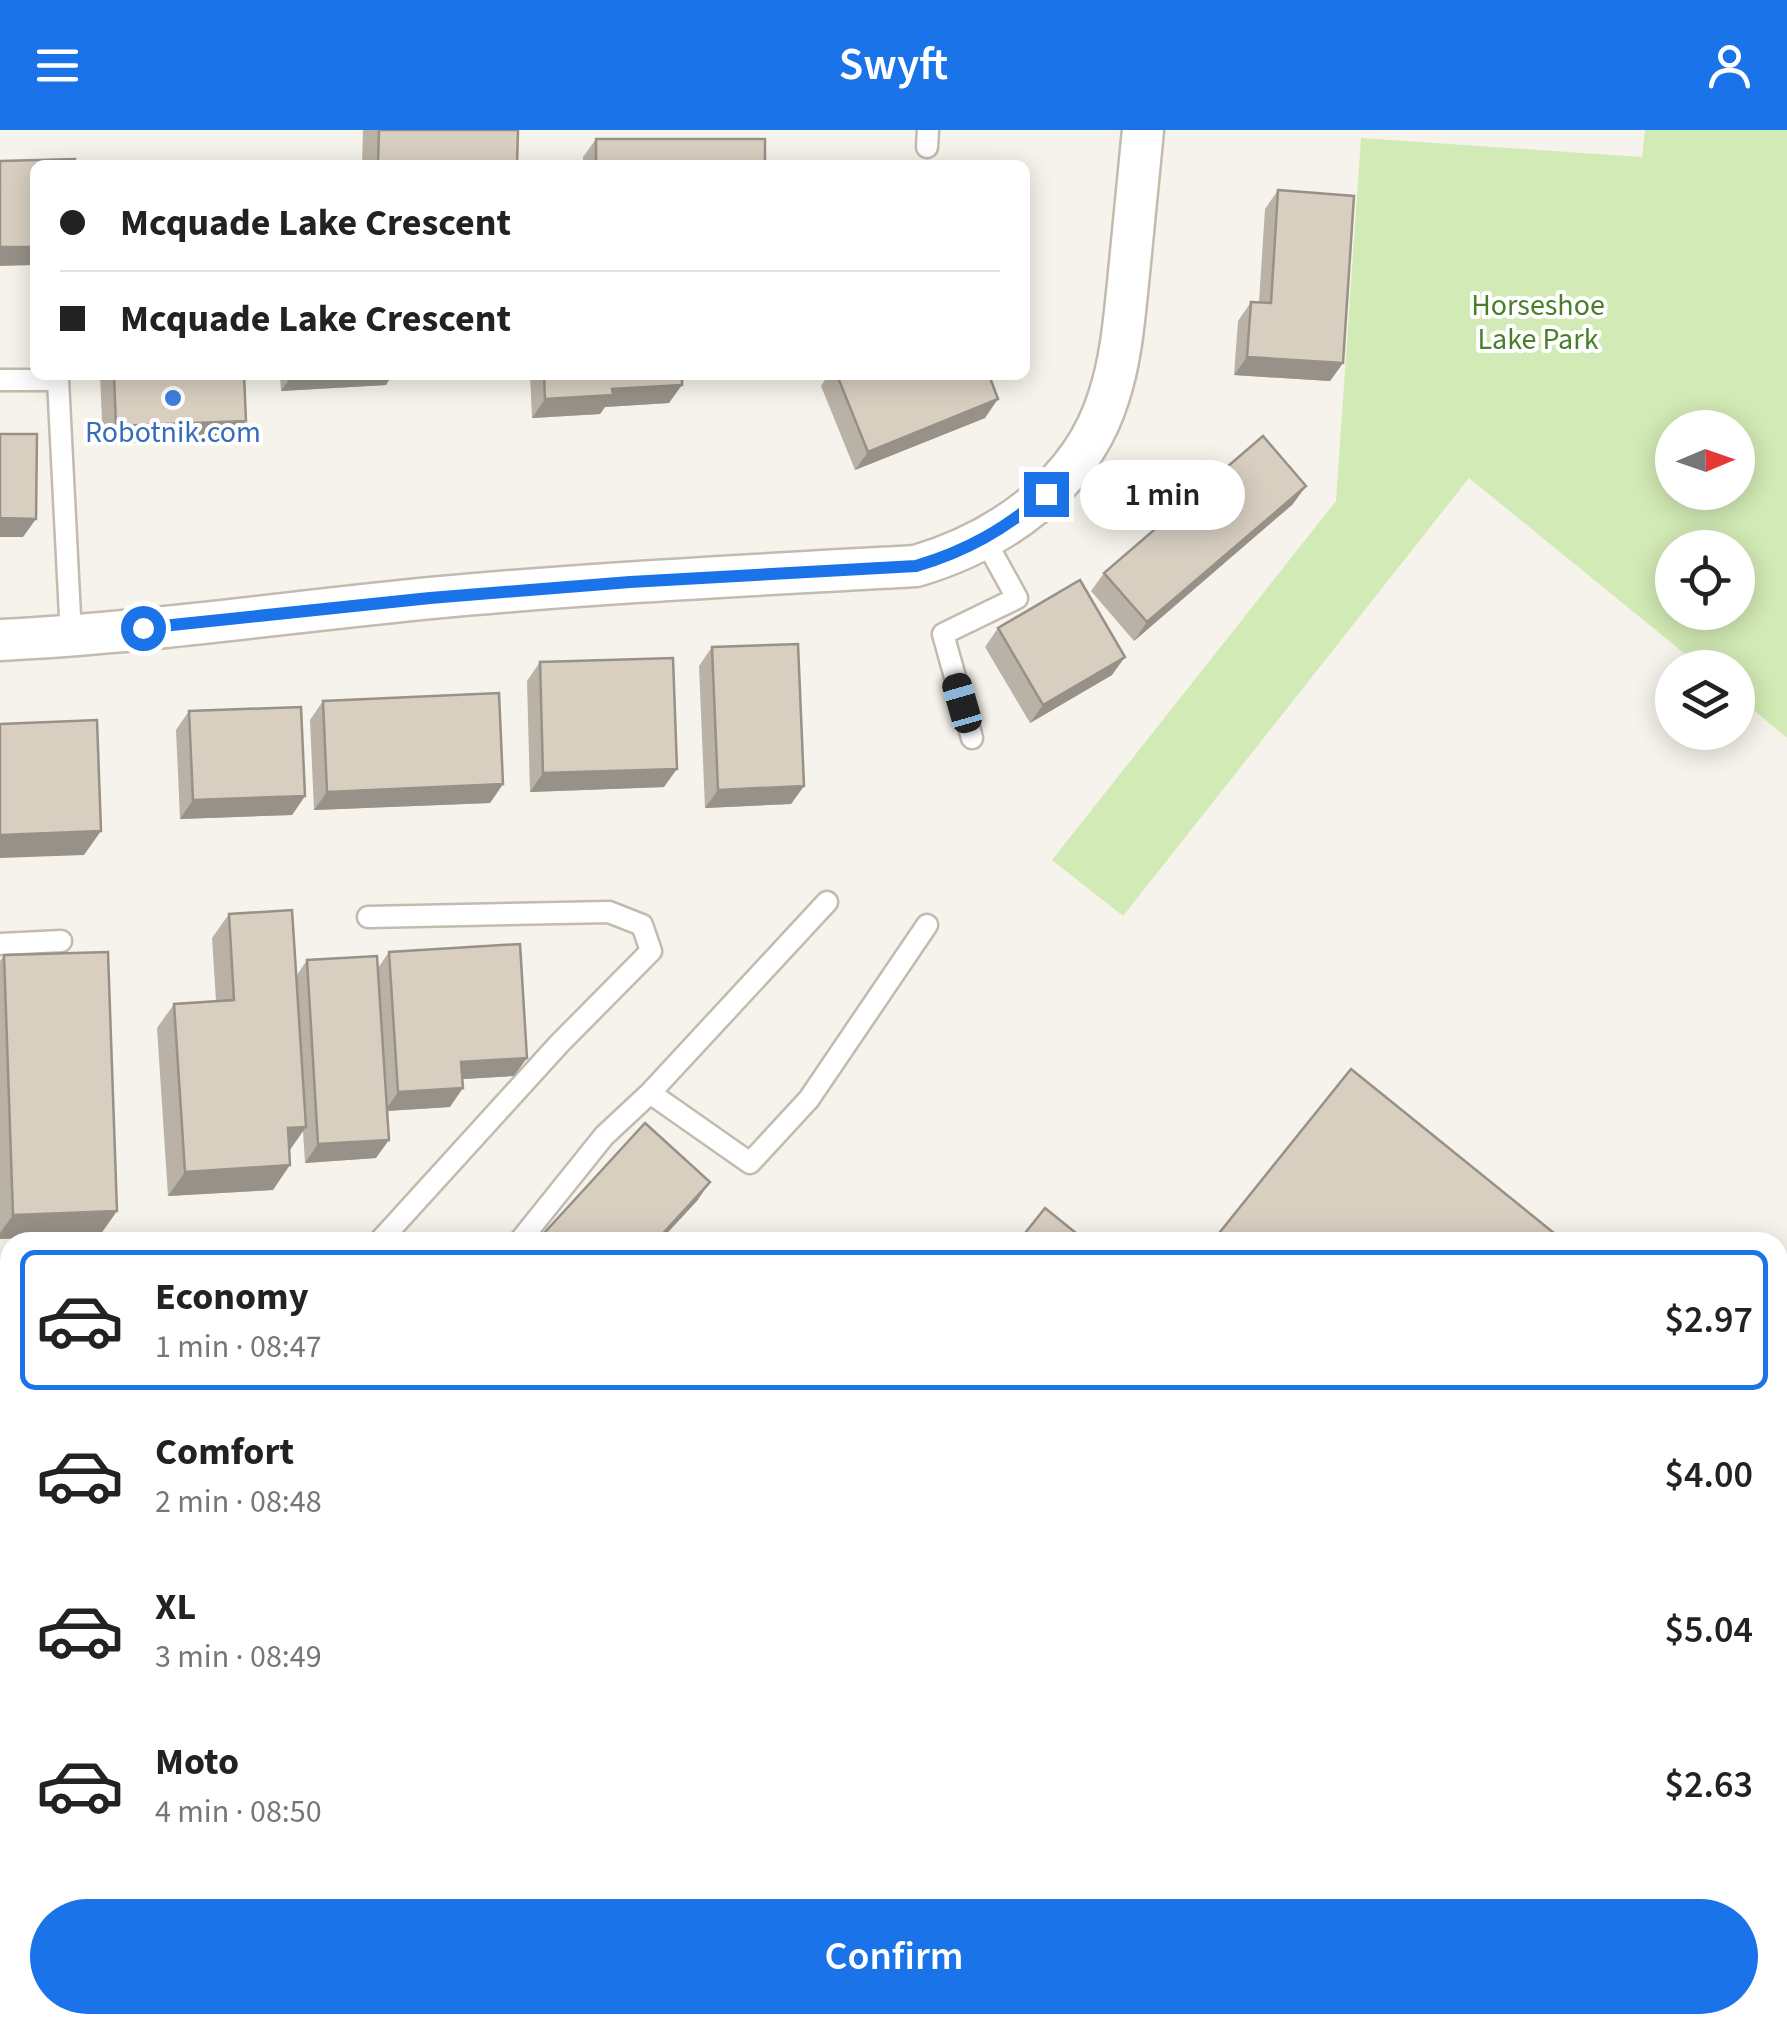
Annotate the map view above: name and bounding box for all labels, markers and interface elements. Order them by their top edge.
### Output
text: Swyft [839,33,948,97]
icon: menu [30,38,85,93]
icon: person [1702,38,1757,93]
text: Mcquade Lake Crescent [120,196,511,250]
park label: Horseshoe Lake Park [1471,284,1605,361]
text: Mcquade Lake Crescent [120,292,511,346]
marker: Robotnik.com [162,387,184,409]
north arrow [1655,410,1755,510]
map controls [1655,410,1755,750]
place label: Robotnik.com [85,411,261,454]
callout: 1 min [1081,459,1246,529]
route end [1024,472,1069,517]
text: 1 min [1124,472,1201,518]
button: locate [1655,530,1755,630]
route start [121,606,166,651]
button: layers [1655,650,1755,750]
car [939,670,985,736]
text: Economy [155,1270,308,1324]
icon: car [35,1275,125,1365]
text: $2.97 [1665,1293,1753,1347]
text: 1 min · 08:47 [155,1324,322,1370]
text: Comfort [155,1425,294,1479]
icon: car [35,1430,125,1520]
text: $4.00 [1665,1448,1753,1502]
text: 2 min · 08:48 [155,1479,322,1525]
text: XL [155,1580,196,1634]
icon: car [35,1585,125,1675]
text: $5.04 [1665,1603,1753,1657]
text: 3 min · 08:49 [155,1634,322,1680]
text: Moto [155,1735,239,1789]
icon: car [35,1740,125,1830]
text: $2.63 [1665,1758,1753,1812]
text: 4 min · 08:50 [155,1789,322,1835]
button: Confirm [30,1899,1758,2014]

